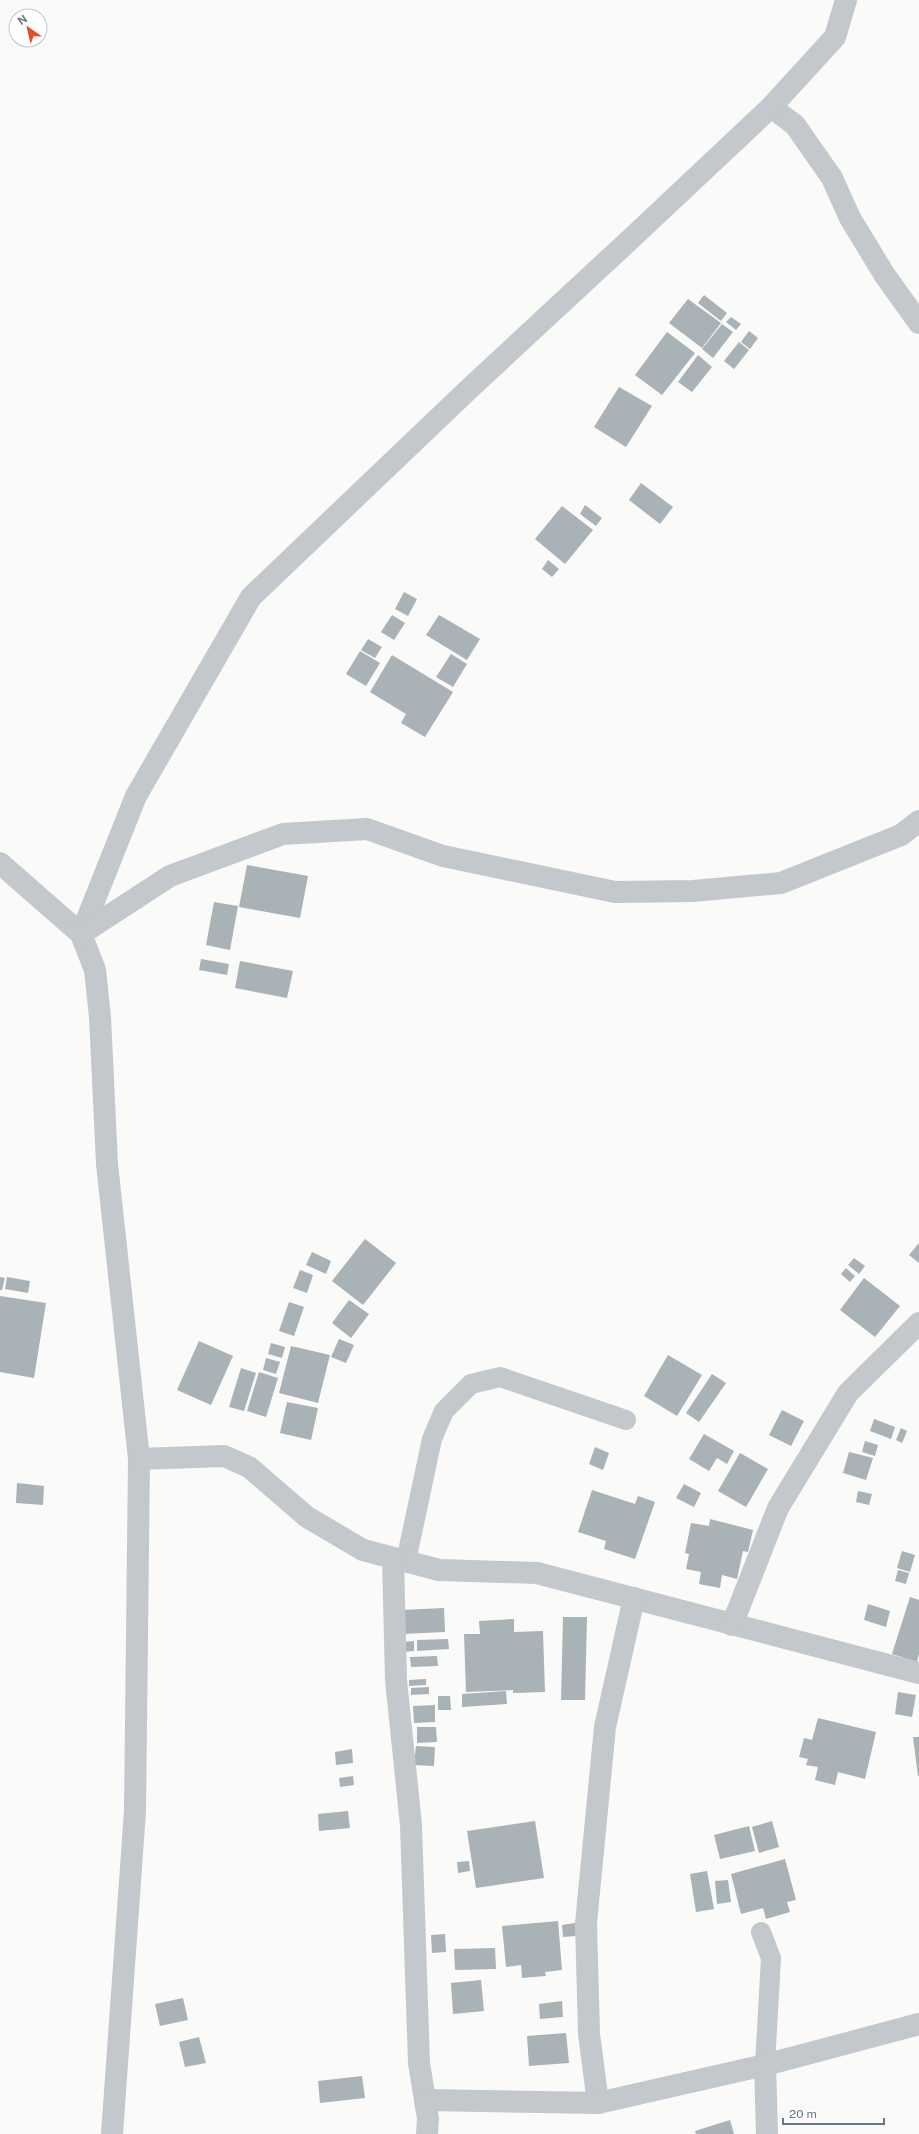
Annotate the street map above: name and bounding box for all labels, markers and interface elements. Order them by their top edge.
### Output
north arrow [8,8,48,48]
text: N [15,12,29,27]
scale bar [783,2100,884,2126]
text: 20 m [789,2107,817,2121]

